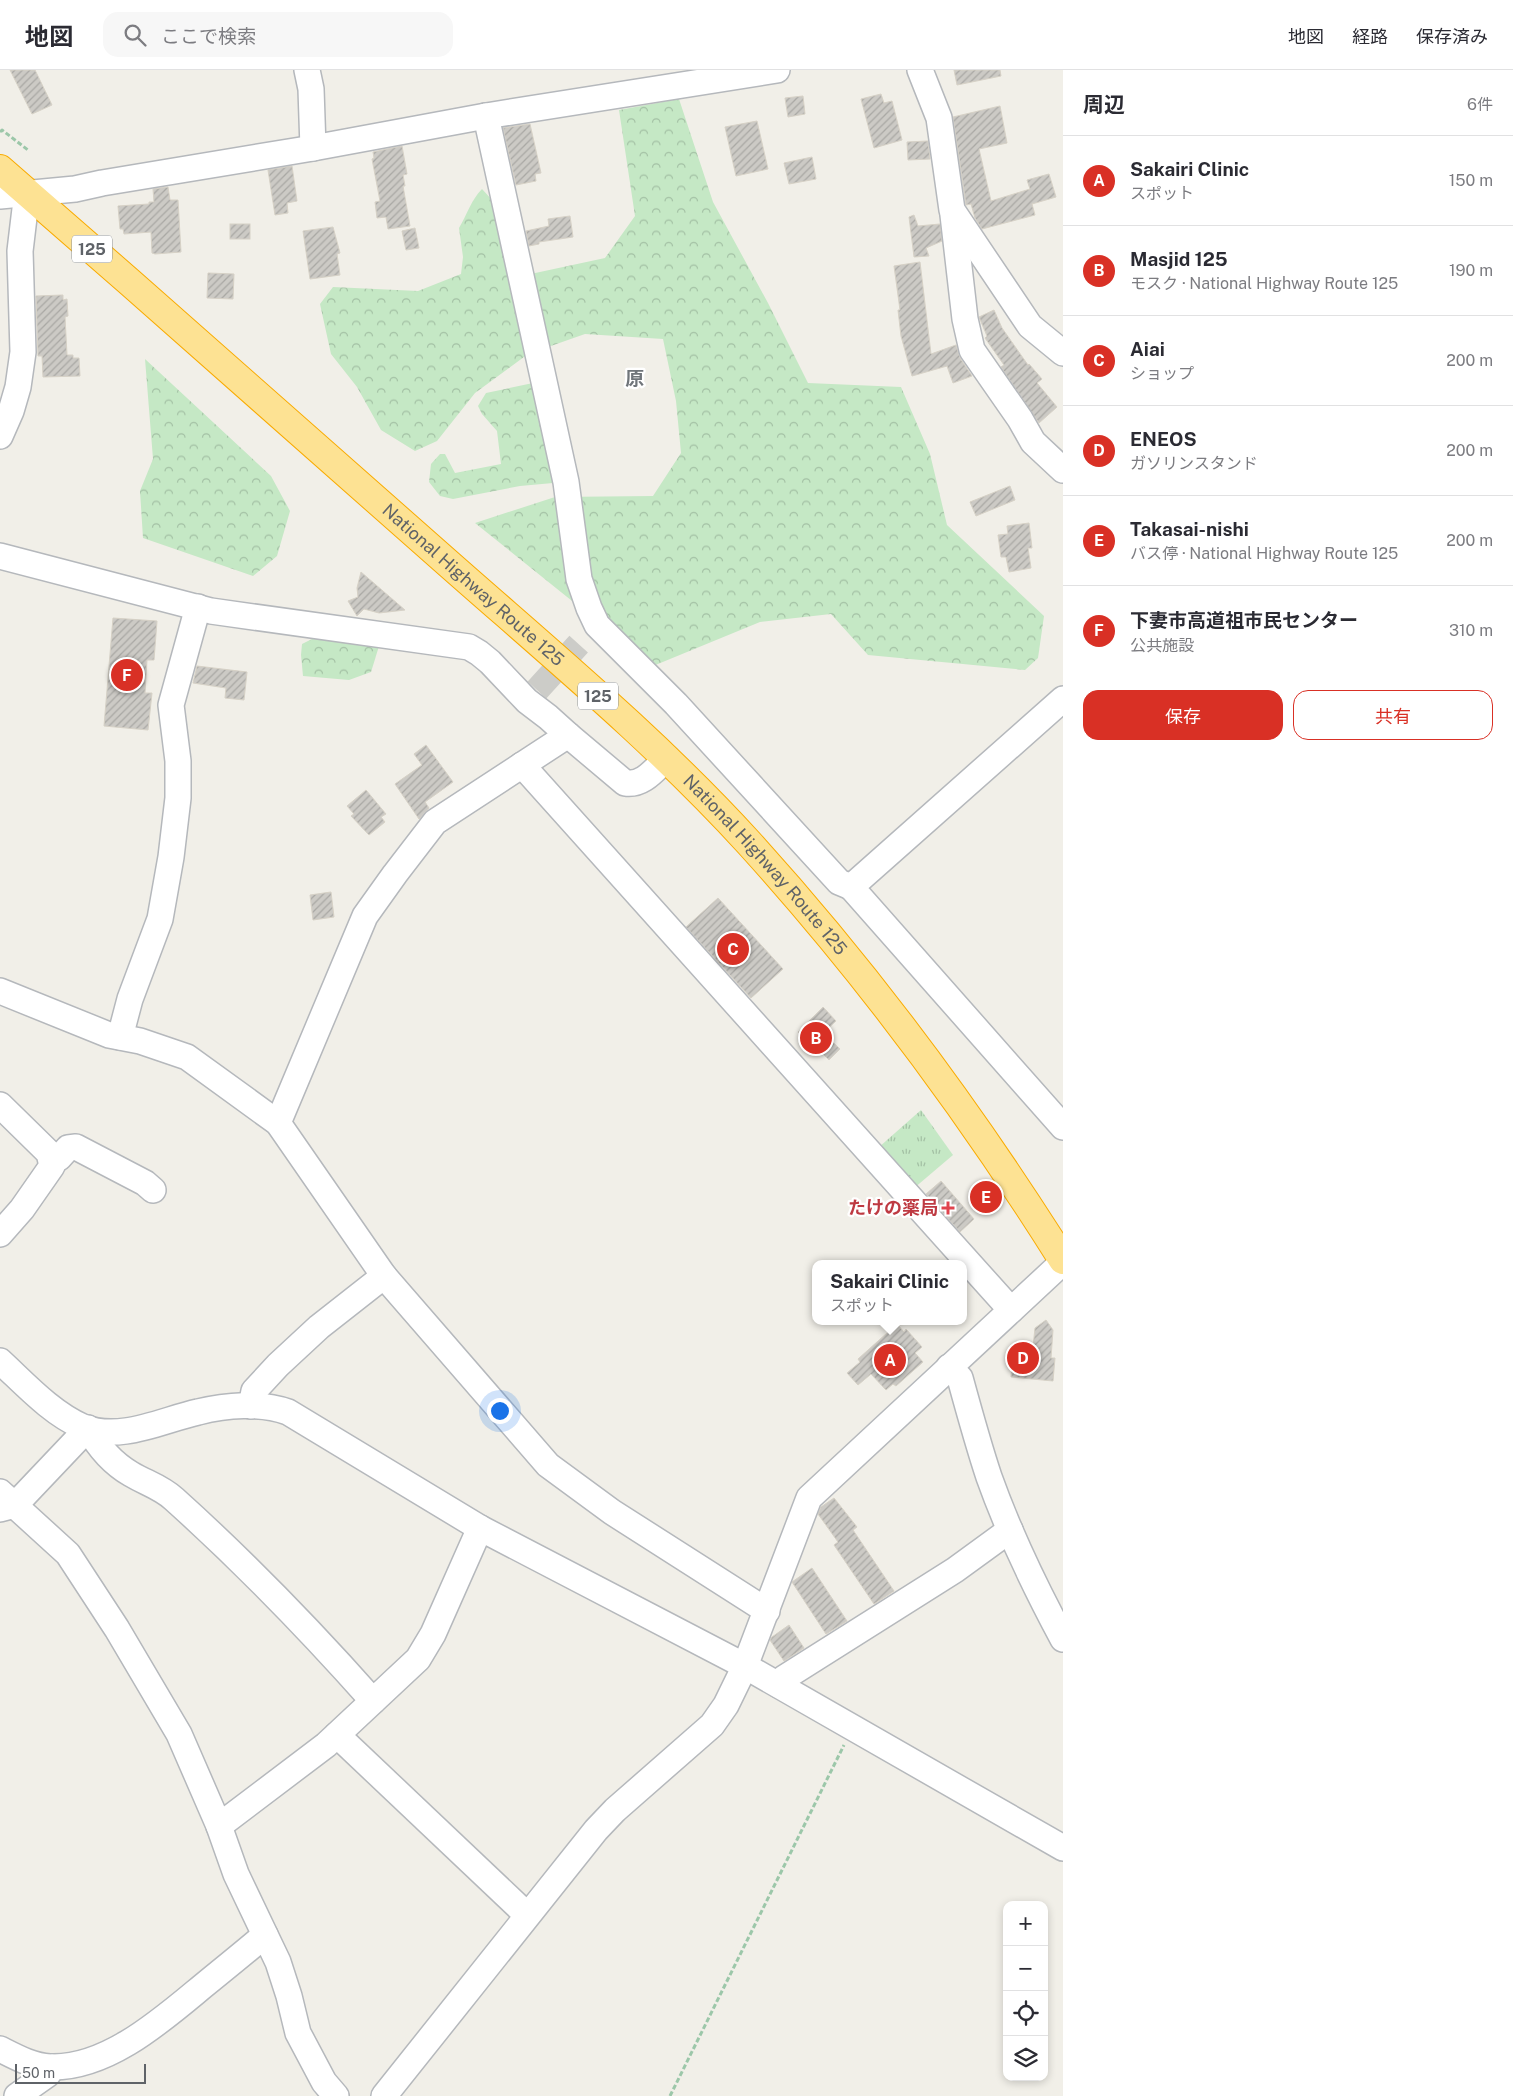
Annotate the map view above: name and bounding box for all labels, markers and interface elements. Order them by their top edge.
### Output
search box [103,12,453,57]
icon: search [121,21,149,49]
text: 地図 [25,22,73,50]
text: ここで検索 [161,25,256,47]
text: 地図 [1288,26,1324,47]
text: 経路 [1352,26,1388,47]
text: 保存済み [1416,26,1488,47]
text: 周辺 [1083,92,1125,117]
text: 6件 [1467,95,1493,114]
text: Sakairi Clinic [1130,158,1249,180]
text: A [1093,171,1105,190]
text: 150 m [1449,171,1493,190]
text: スポット [1130,184,1194,203]
road number: 125 [72,235,112,262]
text: Masjid 125 [1130,248,1228,270]
text: B [1094,261,1104,280]
text: 190 m [1449,261,1493,280]
text: モスク · National Highway Route 125 [1130,274,1398,293]
text: Aiai [1130,338,1165,360]
text: C [1093,351,1105,370]
text: 200 m [1446,351,1493,370]
text: ショップ [1130,364,1194,383]
district label: 原 [625,367,645,389]
text: ENEOS [1130,428,1197,450]
text: D [1093,441,1105,460]
text: 200 m [1446,441,1493,460]
text: ガソリンスタンド [1130,454,1258,473]
street label: National Highway Route 125 [378,499,569,670]
text: Takasai-nishi [1130,518,1249,540]
text: E [1094,531,1104,550]
text: 200 m [1446,531,1493,550]
text: バス停 · National Highway Route 125 [1130,544,1398,563]
text: 下妻市高道祖市民センター [1130,609,1358,631]
text: F [1094,621,1104,640]
text: 310 m [1449,621,1493,640]
text: 公共施設 [1130,636,1194,655]
pin: F [111,656,143,694]
road number: 125 [578,682,618,710]
button: 保存 [1083,690,1283,740]
button: 共有 [1293,690,1493,740]
street label: National Highway Route 125 [679,770,852,959]
pin: C [717,930,749,968]
pin: B [800,1019,832,1057]
pin: E [970,1178,1002,1216]
place label: たけの薬局 [848,1197,938,1218]
marker: たけの薬局 [942,1202,954,1214]
popup [812,1260,967,1325]
text: Sakairi Clinic [830,1270,949,1292]
text: スポット [830,1296,894,1315]
pin: D [1007,1339,1039,1377]
pin: A [874,1341,906,1379]
your location [487,1398,513,1424]
map controls [1003,1901,1048,2081]
button: + [1003,1901,1048,1946]
button: − [1003,1946,1048,1991]
button: locate [1003,1991,1048,2036]
button: layers [1003,2036,1048,2081]
scale bar [15,2061,146,2084]
text: 50 m [22,2065,55,2081]

